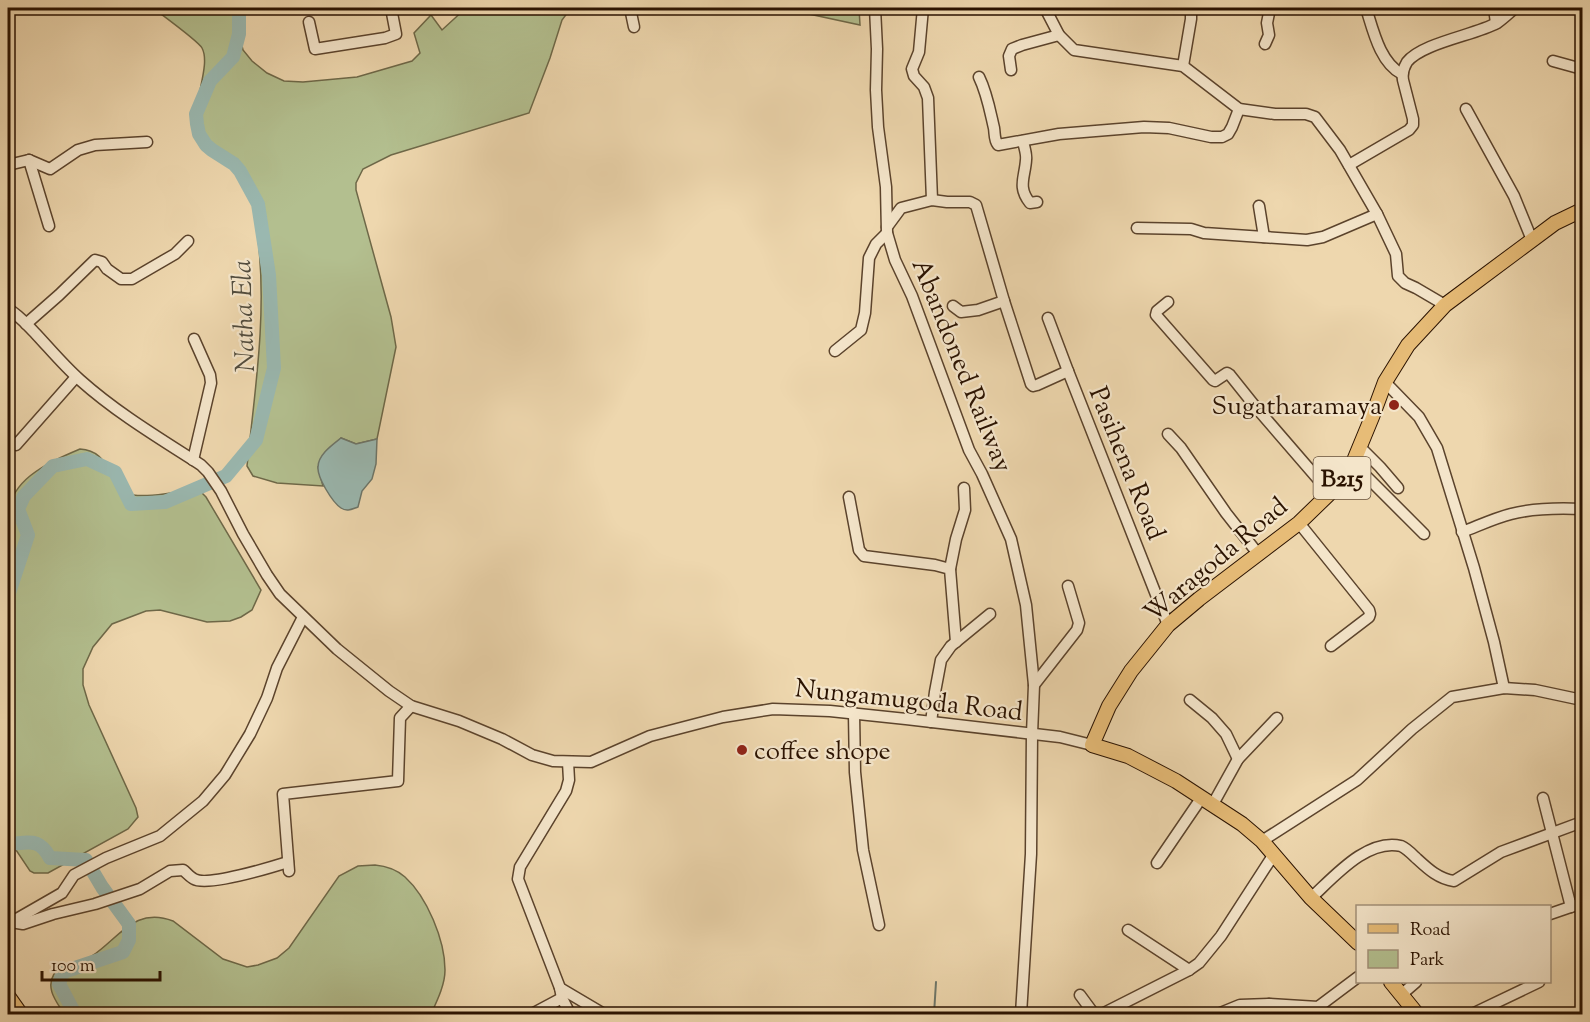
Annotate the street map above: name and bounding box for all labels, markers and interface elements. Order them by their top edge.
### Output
street label: Abandoned Railway [901,254,1020,478]
water label: Natha Ela [224,259,267,373]
street label: Pasihena Road [1078,382,1173,546]
place label: Sugatharamaya [1212,389,1382,426]
marker: Sugatharamaya [1387,398,1401,412]
road number: B215 [1314,457,1370,499]
street label: Waragoda Road [1137,489,1297,632]
street label: Nungamugoda Road [793,671,1025,732]
place label: coffee shope [754,734,891,771]
marker: coffee shope [735,743,749,757]
legend [1356,905,1551,983]
text: Road [1410,918,1450,944]
scale bar [42,944,160,982]
text: Park [1410,948,1445,974]
text: 100 m [51,954,95,980]

